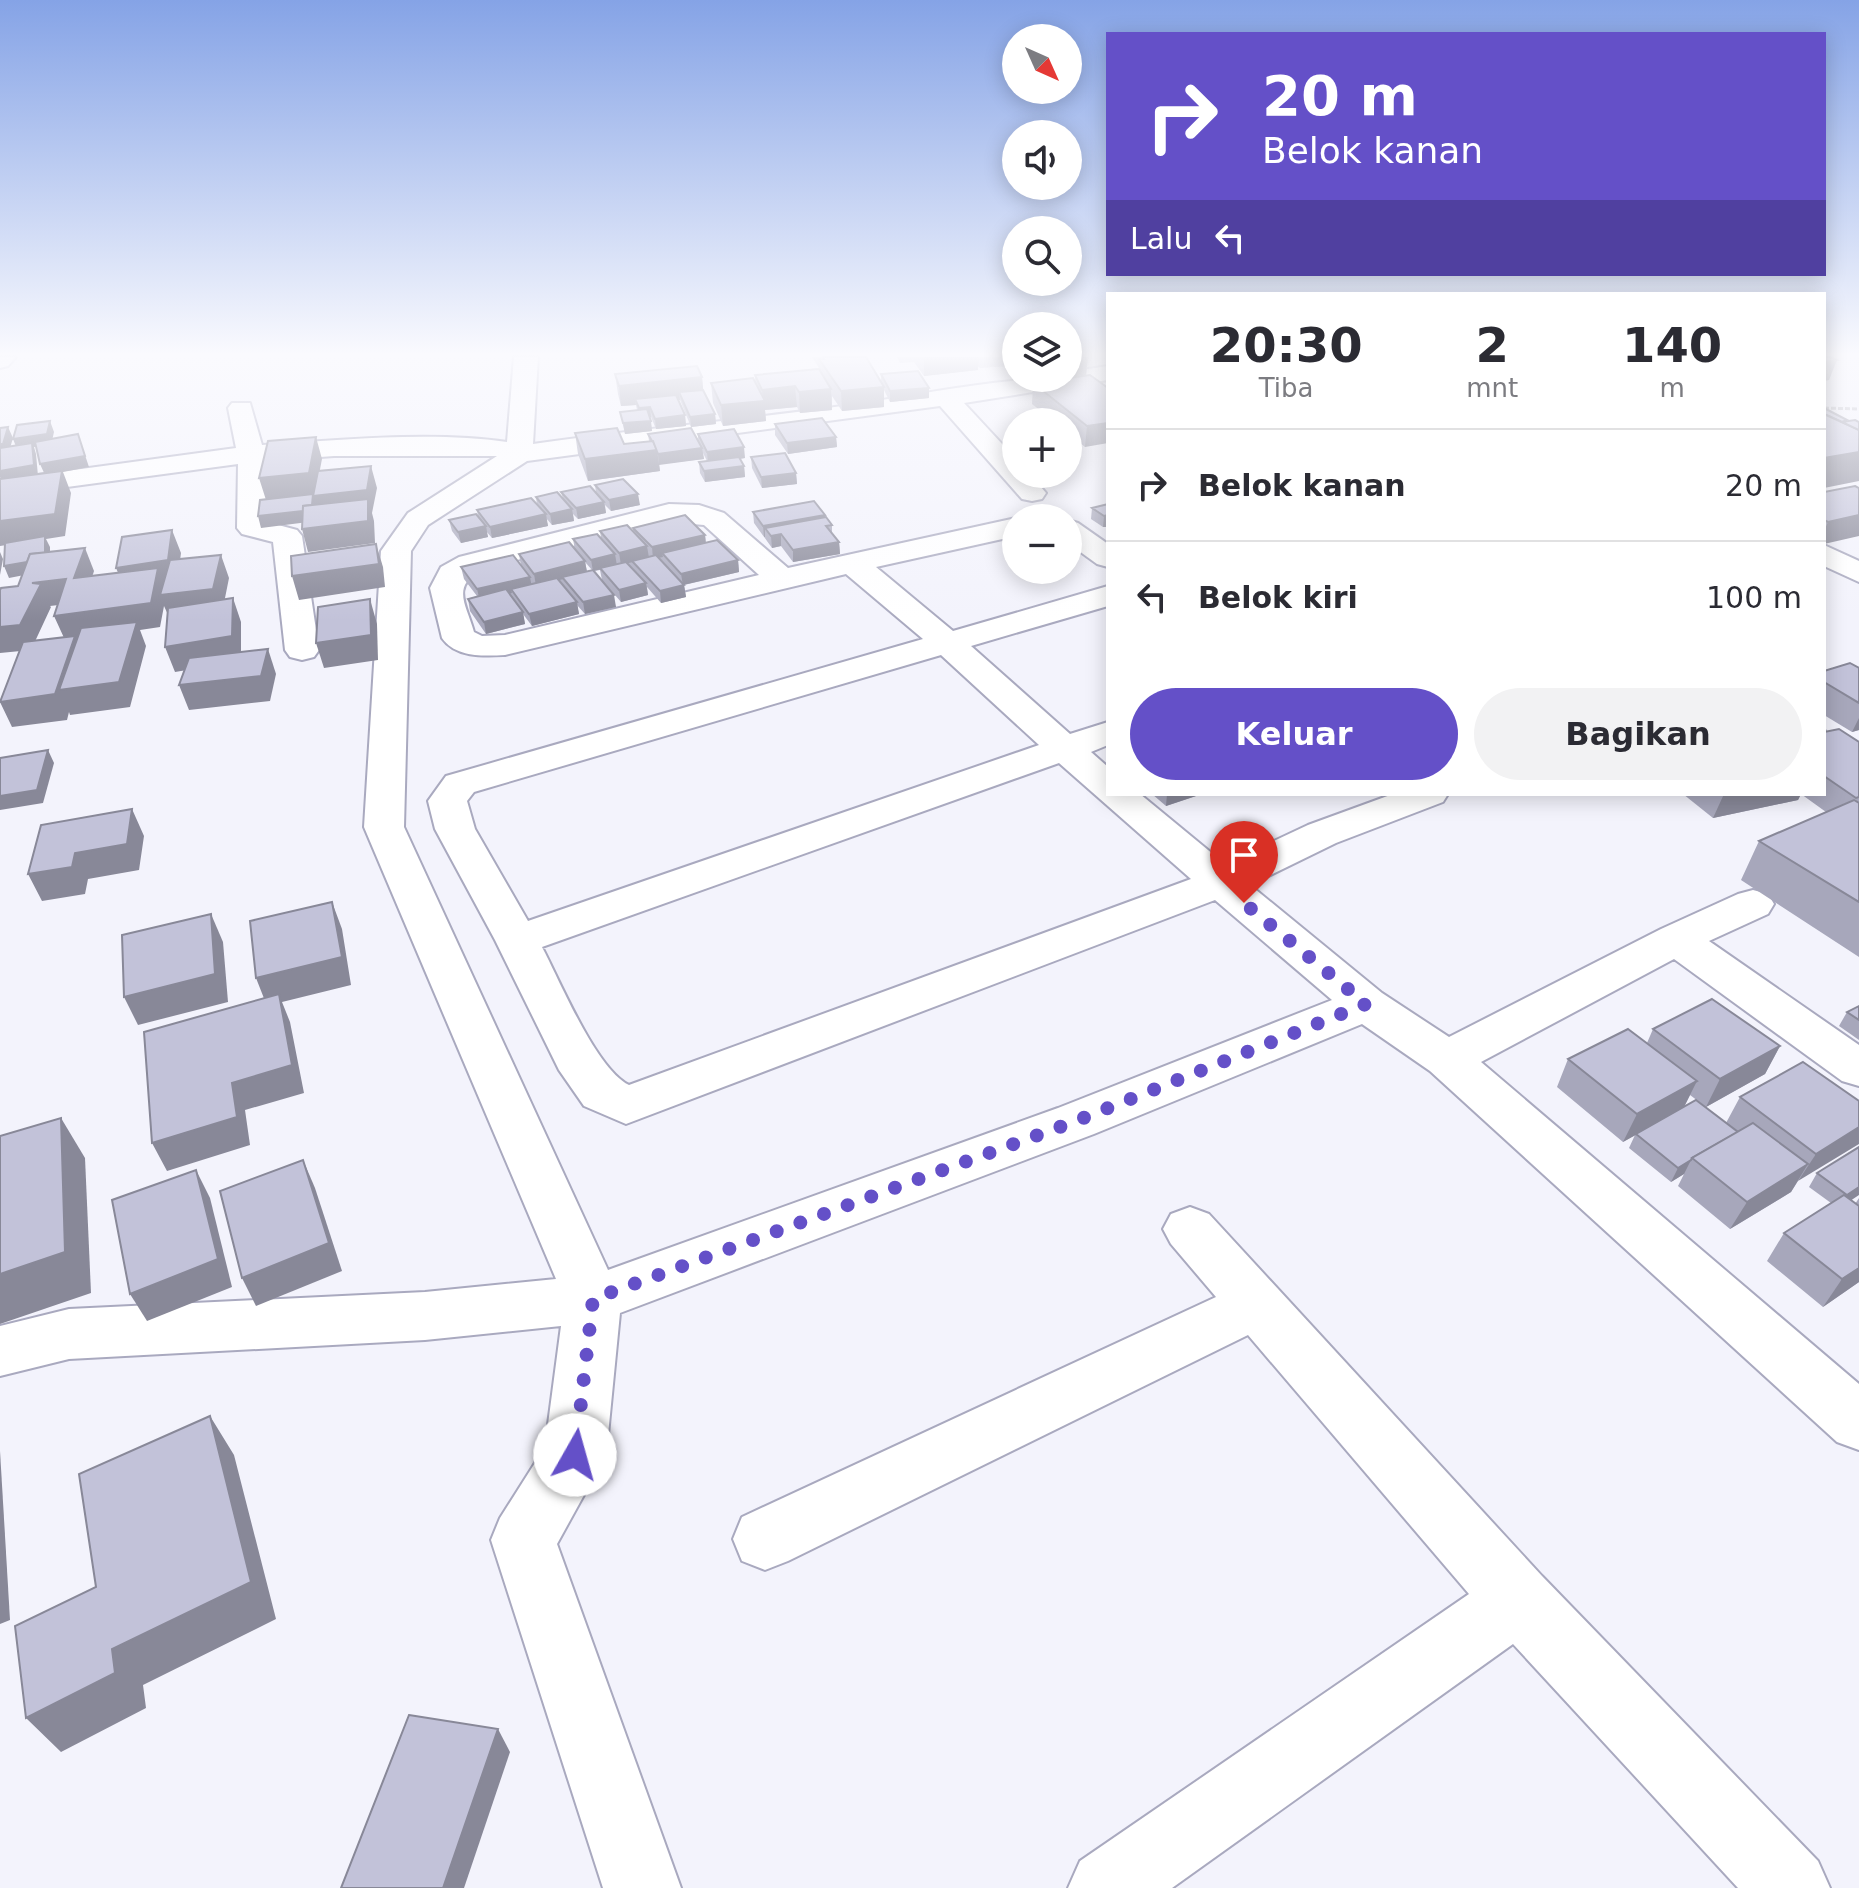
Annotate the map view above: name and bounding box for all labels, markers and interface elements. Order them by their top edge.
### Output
north arrow [1002,24,1082,104]
map controls [1002,24,1082,584]
text: 20 m [1262,63,1418,128]
icon: right [1130,64,1234,168]
button: sound [1002,120,1082,200]
text: Belok kanan [1262,130,1483,171]
button: search [1002,216,1082,296]
icon: left [1208,216,1252,260]
text: Lalu [1130,221,1192,256]
button: layers [1002,312,1082,392]
text: 20:30 [1210,317,1363,373]
text: 2 [1476,317,1509,373]
text: 140 [1622,317,1722,373]
text: Tiba [1259,373,1314,403]
text: mnt [1466,373,1518,403]
text: m [1659,373,1685,403]
button: + [1002,408,1082,488]
icon: right [1130,463,1174,507]
text: Belok kanan [1198,468,1406,503]
text: 20 m [1725,468,1802,503]
button: − [1002,504,1082,584]
icon: left [1130,575,1174,619]
text: Belok kiri [1198,580,1358,615]
text: 100 m [1706,580,1802,615]
button: Keluar [1130,688,1458,780]
button: Bagikan [1474,688,1802,780]
pin [1210,821,1278,903]
icon: arrive [1222,833,1266,877]
position arrow [533,1413,617,1497]

